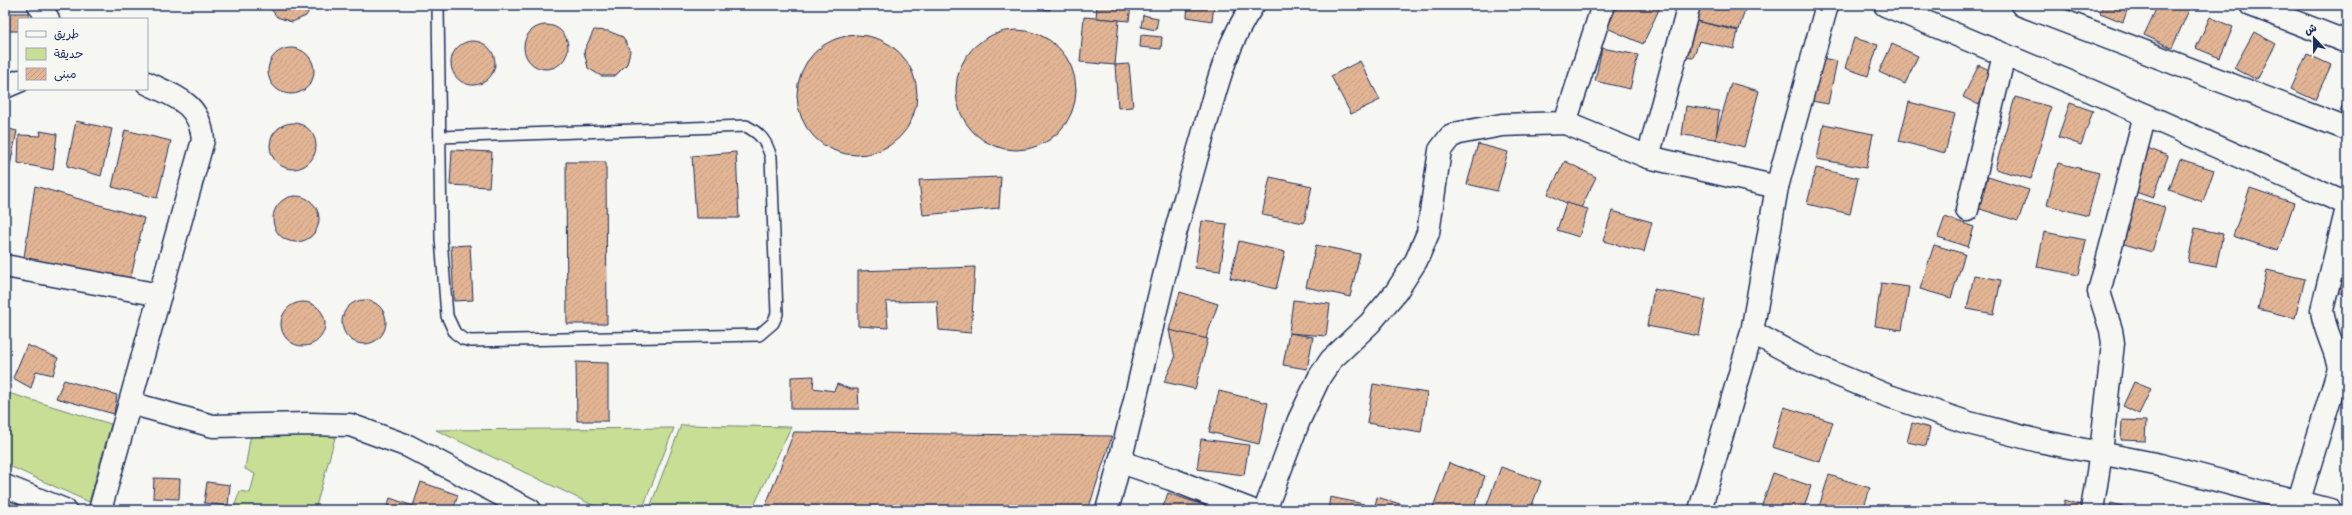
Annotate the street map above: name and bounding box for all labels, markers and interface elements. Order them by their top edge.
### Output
legend [18,18,148,90]
north arrow [2294,18,2334,58]
text: ش [2302,21,2319,38]
text: طريق [54,27,79,43]
text: حديقة [54,47,83,63]
text: مبنى [54,67,77,83]

